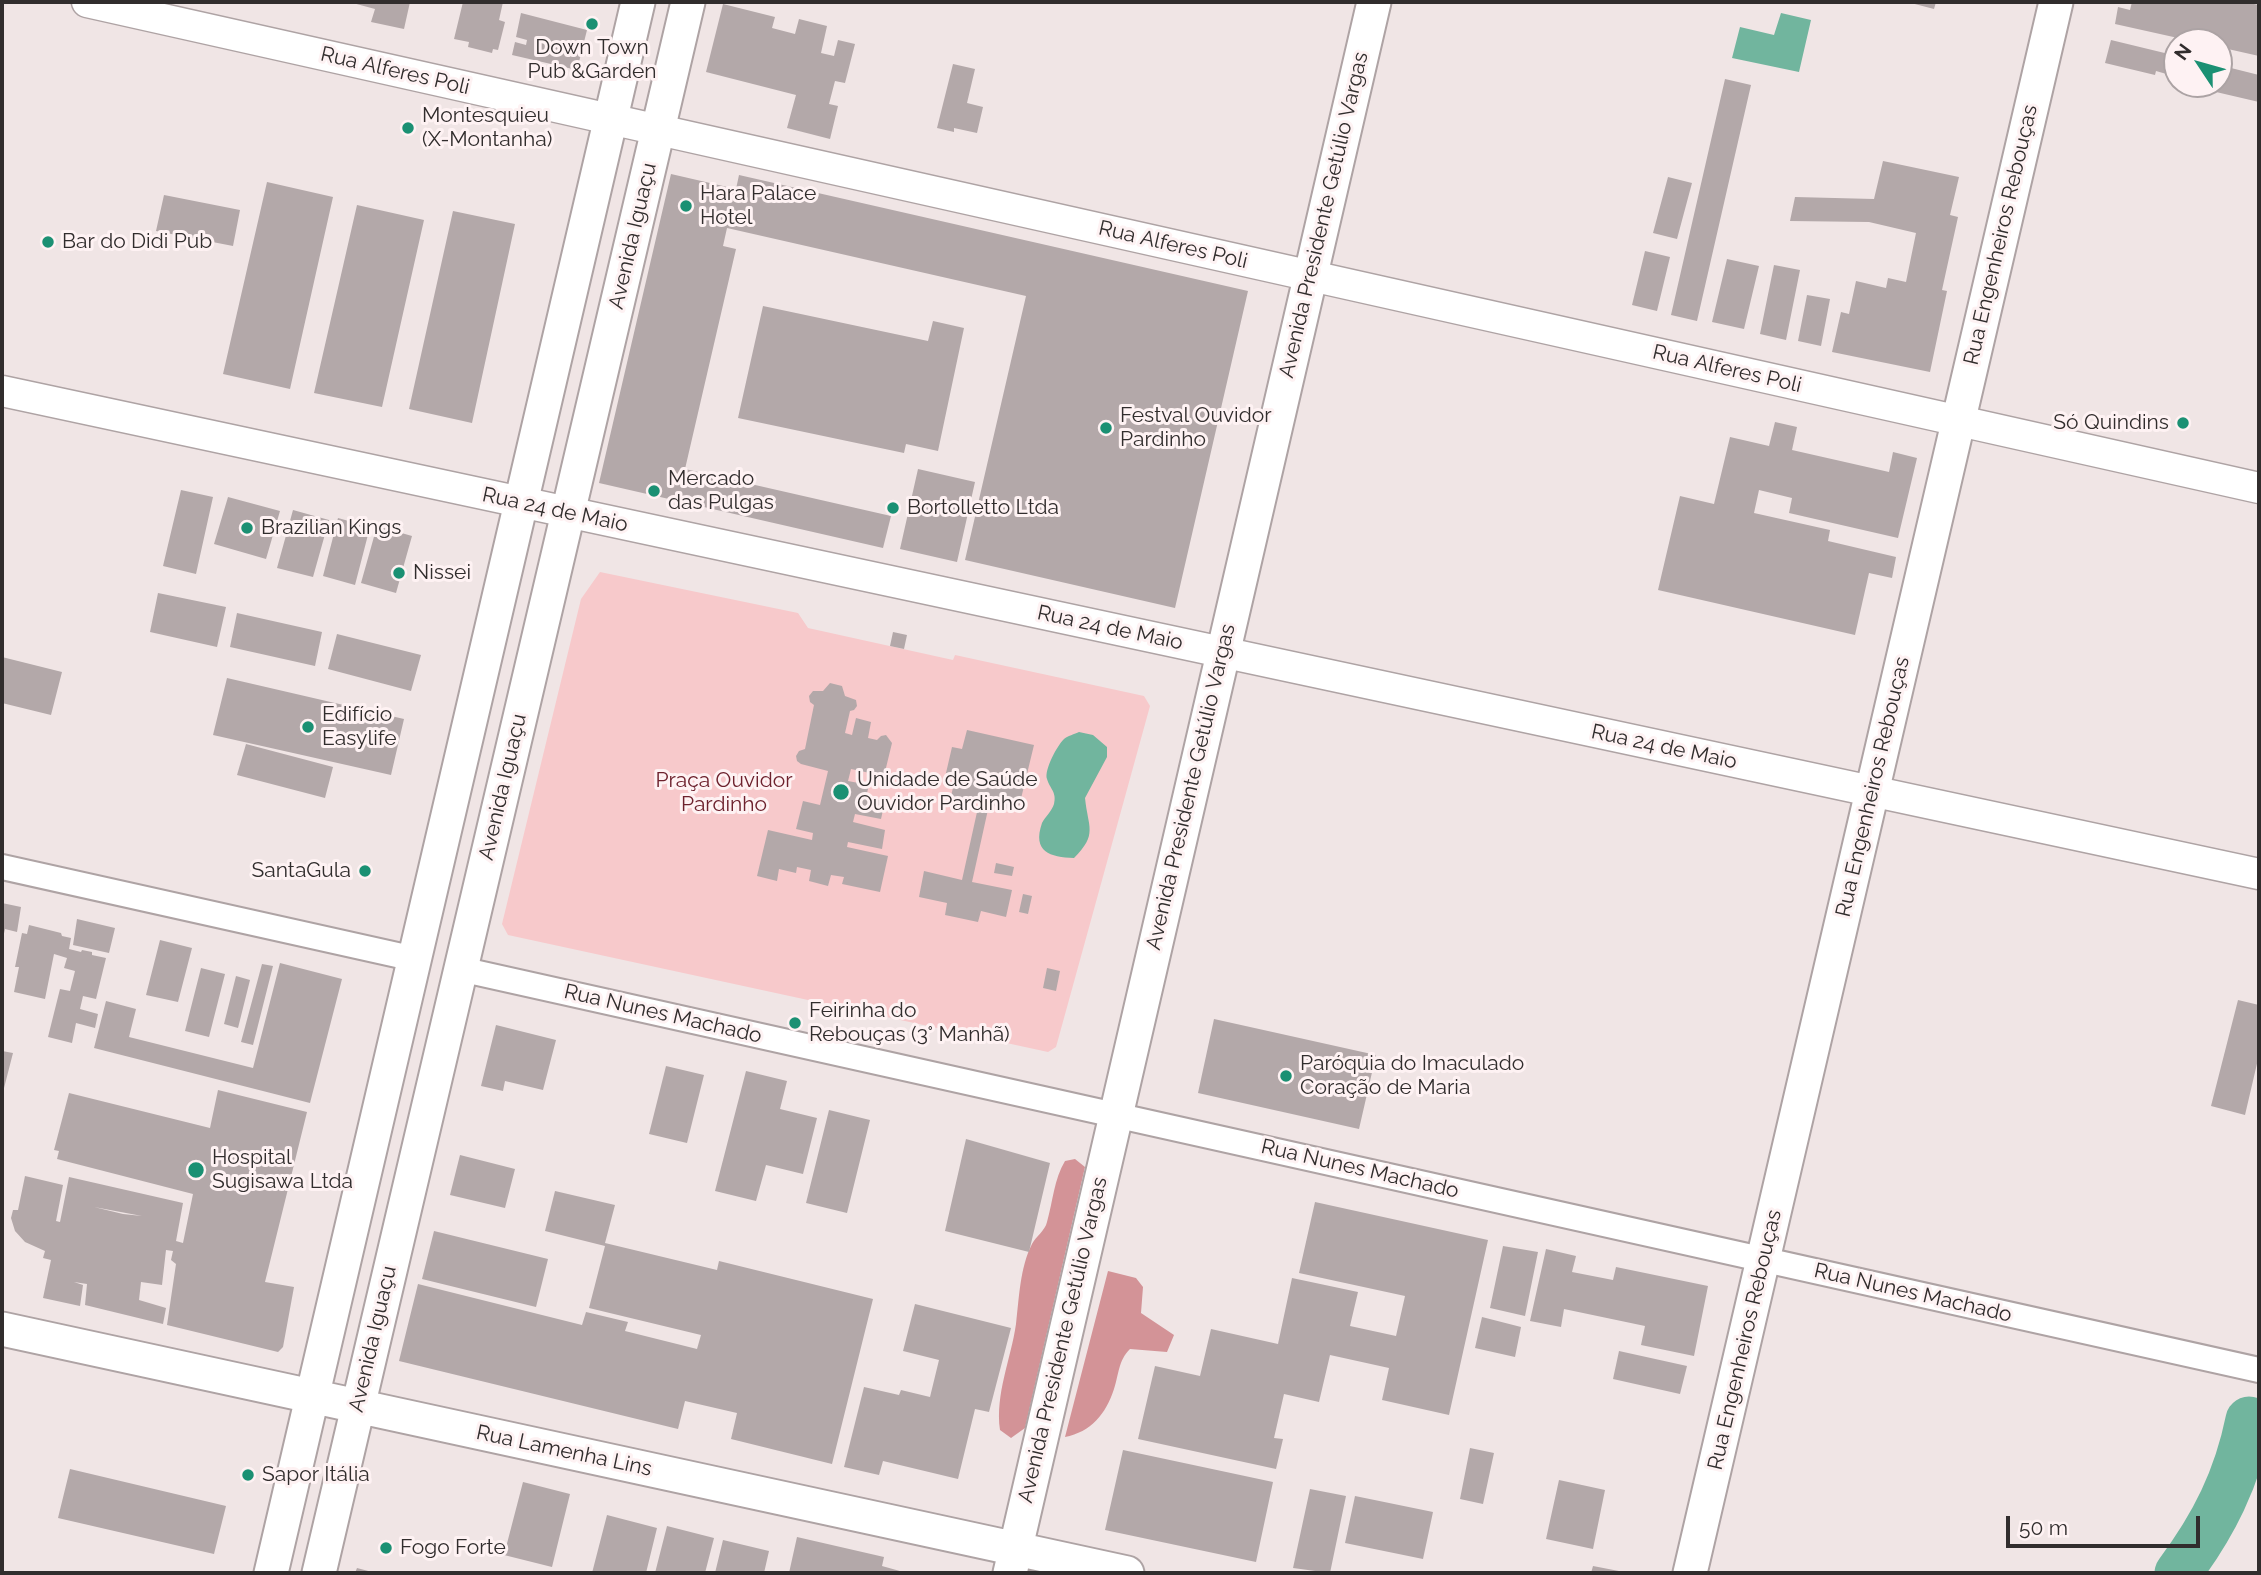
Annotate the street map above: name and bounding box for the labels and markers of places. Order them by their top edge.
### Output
marker: Down Town Pub &Garden [584,16,600,32]
place label: Down Town Pub &Garden [527,35,657,85]
place label: Montesquieu (X-Montanha) [422,103,552,153]
marker: Montesquieu (X-Montanha) [400,120,416,136]
place label: Hara Palace Hotel [700,181,816,231]
marker: Hara Palace Hotel [678,198,694,214]
place label: Bar do Didi Pub [62,229,212,255]
marker: Bar do Didi Pub [40,234,56,250]
place label: Festval Ouvidor Pardinho [1120,403,1272,453]
place label: Só Quindins [2053,410,2169,436]
marker: Só Quindins [2175,415,2191,431]
marker: Festval Ouvidor Pardinho [1098,420,1114,436]
place label: Mercado das Pulgas [668,466,774,516]
marker: Mercado das Pulgas [646,483,662,499]
place label: Bortolletto Ltda [907,495,1059,521]
marker: Bortolletto Ltda [885,500,901,516]
place label: Brazilian Kings [261,515,401,541]
marker: Brazilian Kings [239,520,255,536]
place label: Nissei [413,560,471,586]
marker: Nissei [391,565,407,581]
place label: Edifício Easylife [322,702,397,752]
marker: Edifício Easylife [300,719,316,735]
place label: Unidade de Saúde Ouvidor Pardinho [857,767,1038,817]
marker: Unidade de Saúde Ouvidor Pardinho [831,782,851,802]
place label: SantaGula [252,858,351,884]
marker: SantaGula [357,863,373,879]
place label: Feirinha do Rebouças (3° Manhã) [809,998,1010,1048]
marker: Feirinha do Rebouças (3° Manhã) [787,1015,803,1031]
place label: Paróquia do Imaculado Coração de Maria [1300,1051,1524,1101]
marker: Paróquia do Imaculado Coração de Maria [1278,1068,1294,1084]
place label: Hospital Sugisawa Ltda [212,1145,353,1195]
marker: Hospital Sugisawa Ltda [186,1160,206,1180]
place label: Sapor Itália [262,1462,370,1488]
marker: Sapor Itália [240,1467,256,1483]
place label: Fogo Forte [400,1535,506,1561]
marker: Fogo Forte [378,1540,394,1556]

